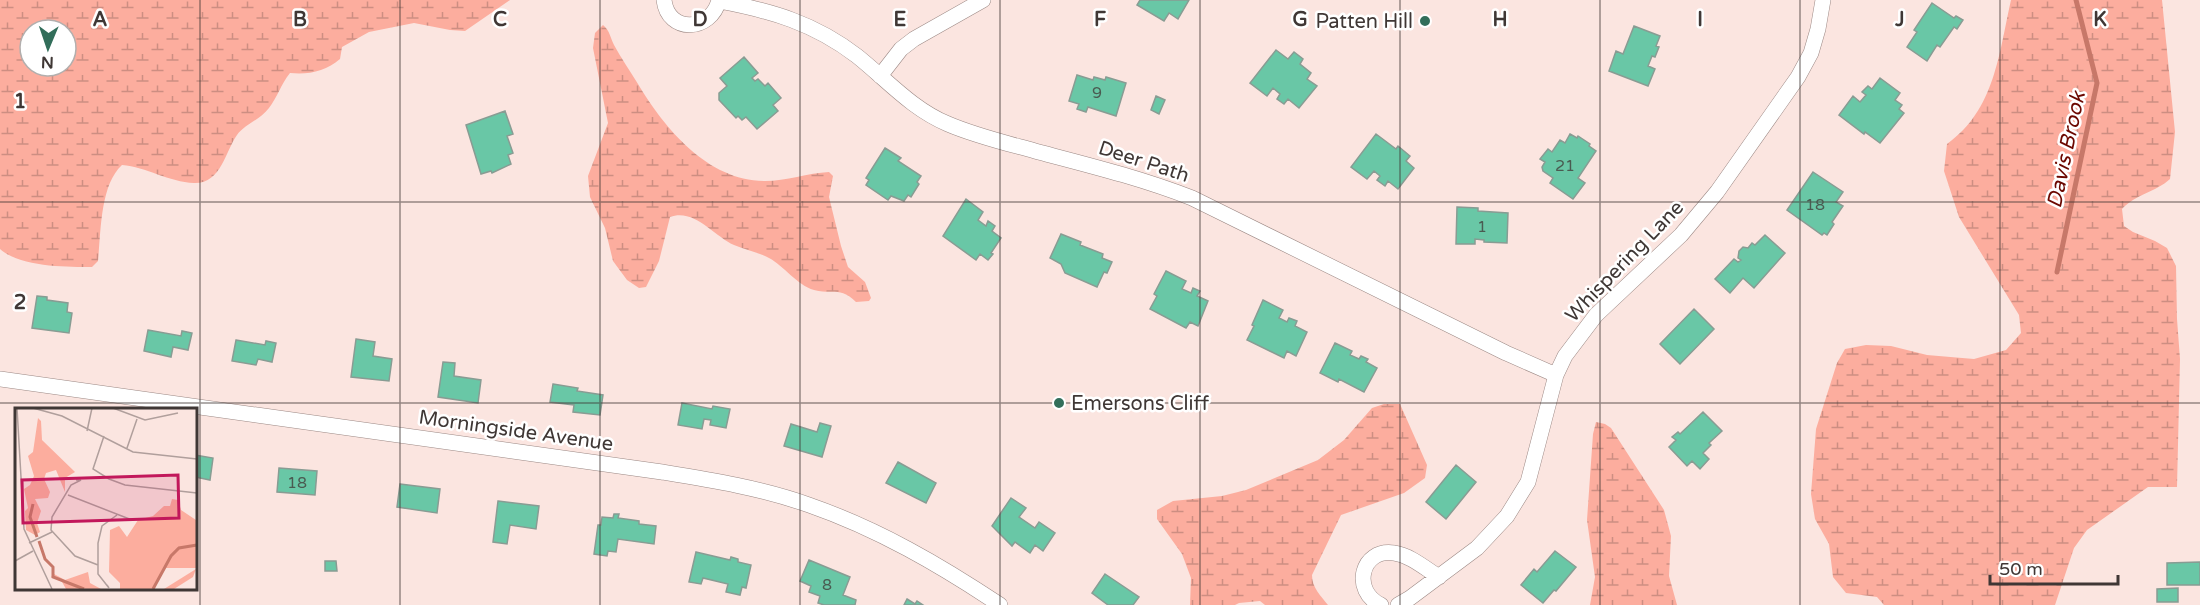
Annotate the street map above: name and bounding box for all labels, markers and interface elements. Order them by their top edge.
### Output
text: A [93,8,108,32]
text: B [293,8,307,32]
text: C [493,8,507,32]
text: D [692,8,708,32]
text: E [894,8,907,32]
text: F [1094,8,1106,32]
text: G [1292,8,1308,32]
text: H [1492,8,1508,32]
text: I [1697,8,1703,32]
text: J [1894,8,1905,32]
text: K [2093,8,2107,32]
place label: Patten Hill [1315,10,1413,34]
marker: Patten Hill [1418,14,1432,28]
north arrow [18,18,78,78]
text: N [41,52,54,72]
house number: 9 [1092,83,1102,103]
water label: Davis Brook [2042,88,2091,211]
text: 1 [14,90,26,114]
street label: Deer Path [1095,136,1192,188]
house number: 21 [1555,156,1575,176]
house number: 18 [1805,195,1825,215]
street label: Whispering Lane [1561,196,1689,328]
house number: 1 [1477,217,1487,237]
text: 2 [14,291,26,315]
place label: Emersons Cliff [1071,392,1210,416]
marker: Emersons Cliff [1052,396,1066,410]
street label: Morningside Avenue [417,405,615,457]
inset map [15,408,196,590]
house number: 18 [287,473,307,493]
scale bar [1990,548,2118,586]
text: 50 m [1999,558,2043,580]
house number: 8 [822,575,832,595]

